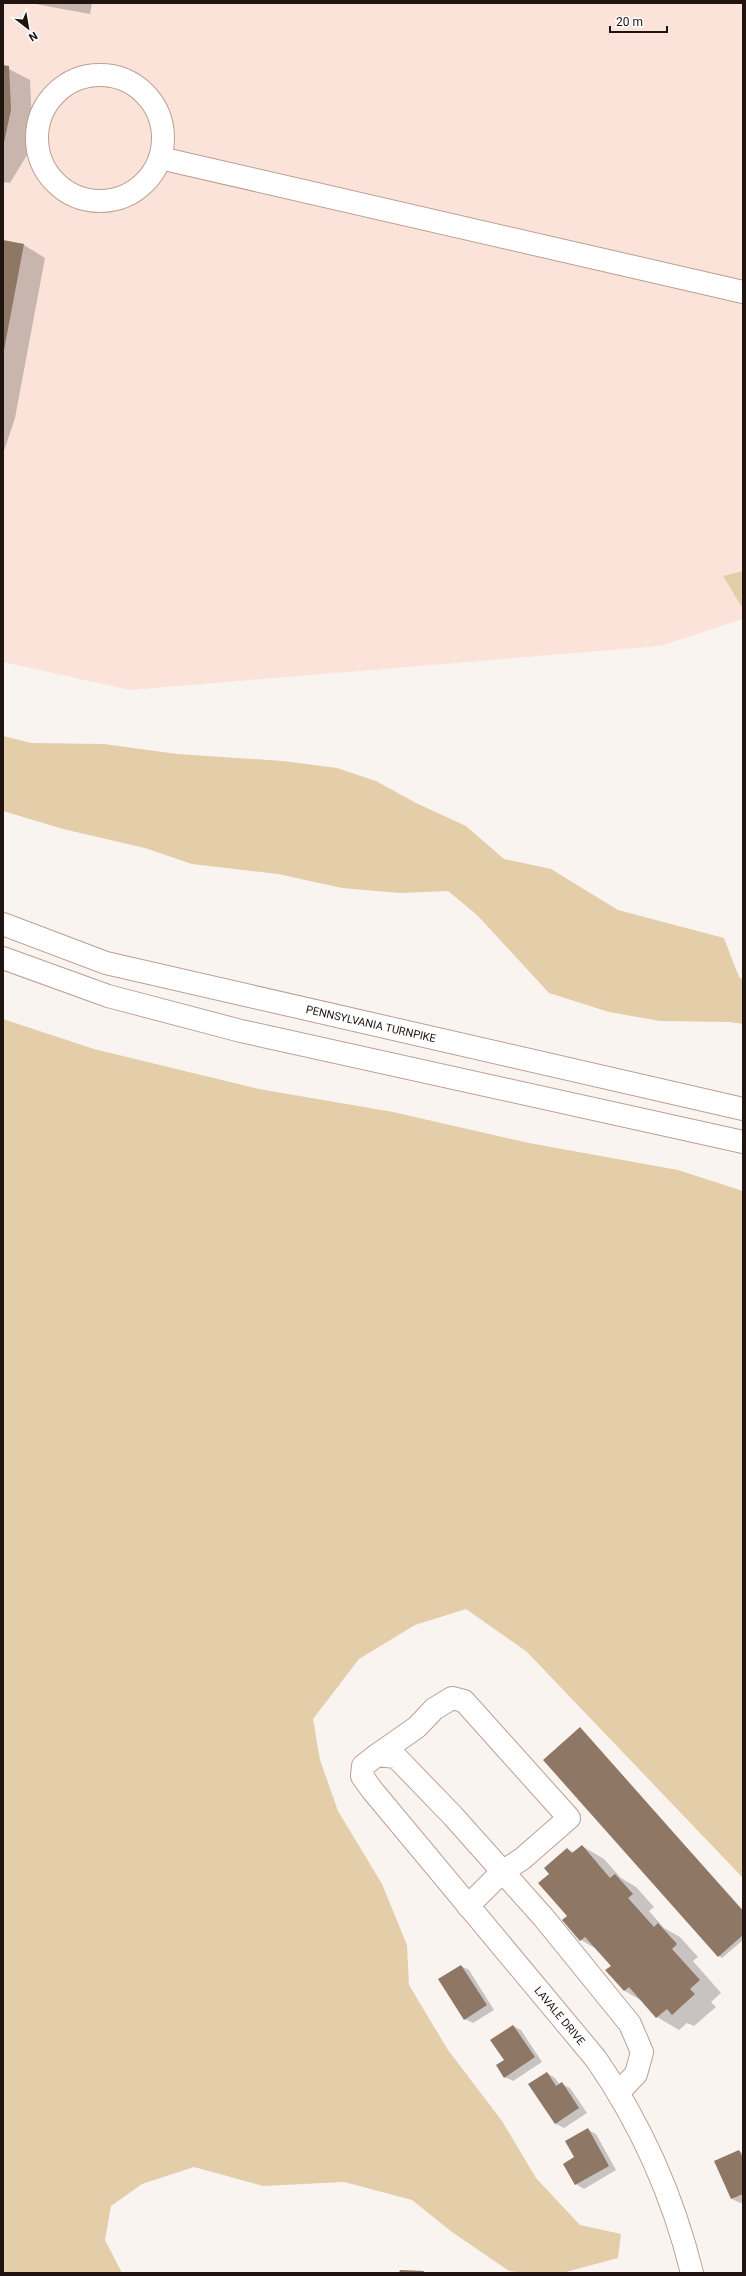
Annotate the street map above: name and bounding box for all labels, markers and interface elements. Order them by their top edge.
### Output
north arrow [8,8,48,48]
scale bar [610,8,667,34]
text: 20 m [616,15,643,29]
text: N [26,29,40,44]
street label: PENNSYLVANIA TURNPIKE [305,1003,437,1045]
street label: LAVALE DRIVE [532,1984,588,2047]

